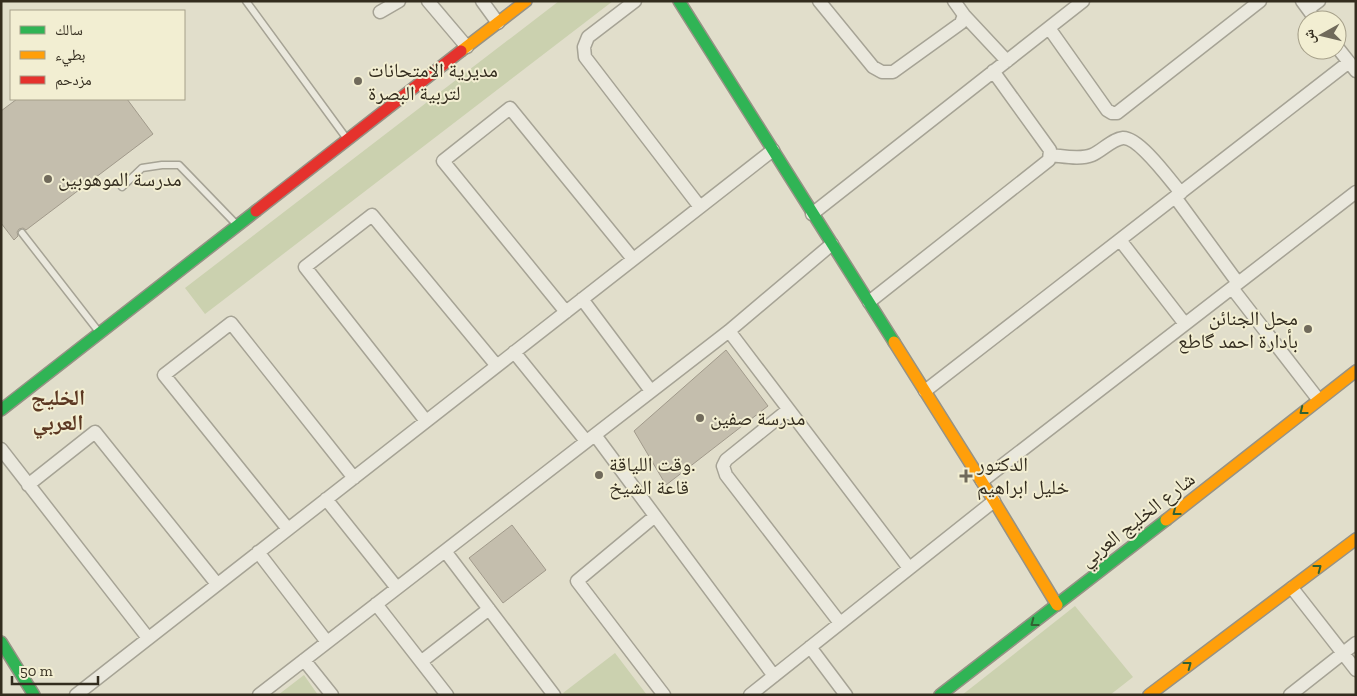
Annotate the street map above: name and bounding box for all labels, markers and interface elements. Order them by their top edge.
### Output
legend [10,10,185,100]
north arrow [1297,10,1347,60]
text: سالك [55,21,83,39]
text: ش [1300,28,1319,45]
text: بطيء [55,46,85,67]
place label: مديرية الامتحانات لتربية البصرة [368,58,498,105]
text: مزدحم [55,71,92,90]
marker: مديرية الامتحانات لتربية البصرة [352,75,364,87]
place label: مدرسة الموهوبين [58,167,182,191]
marker: مدرسة الموهوبين [42,173,54,185]
place label: محل الجنائن بأدارة احمد گاطع [1178,306,1298,354]
marker: محل الجنائن بأدارة احمد گاطع [1302,323,1314,335]
district label: الخليج العربي [31,384,85,439]
place label: مدرسة صفين [710,406,805,430]
one-way arrow [1300,406,1309,414]
marker: مدرسة صفين [694,412,706,424]
place label: وقت اللياقة. قاعة الشيخ [609,452,695,500]
place label: الدكتور خليل ابراهيم [976,452,1069,501]
street label: شارع الخليج العربي [1075,467,1202,575]
marker: وقت اللياقة. قاعة الشيخ [593,469,605,481]
marker: الدكتور خليل ابراهيم [959,469,973,483]
one-way arrow [1172,506,1181,515]
one-way arrow [1312,565,1321,573]
one-way arrow [1030,617,1040,626]
scale bar [12,654,99,686]
text: 50 m [20,662,53,680]
one-way arrow [1182,663,1191,671]

